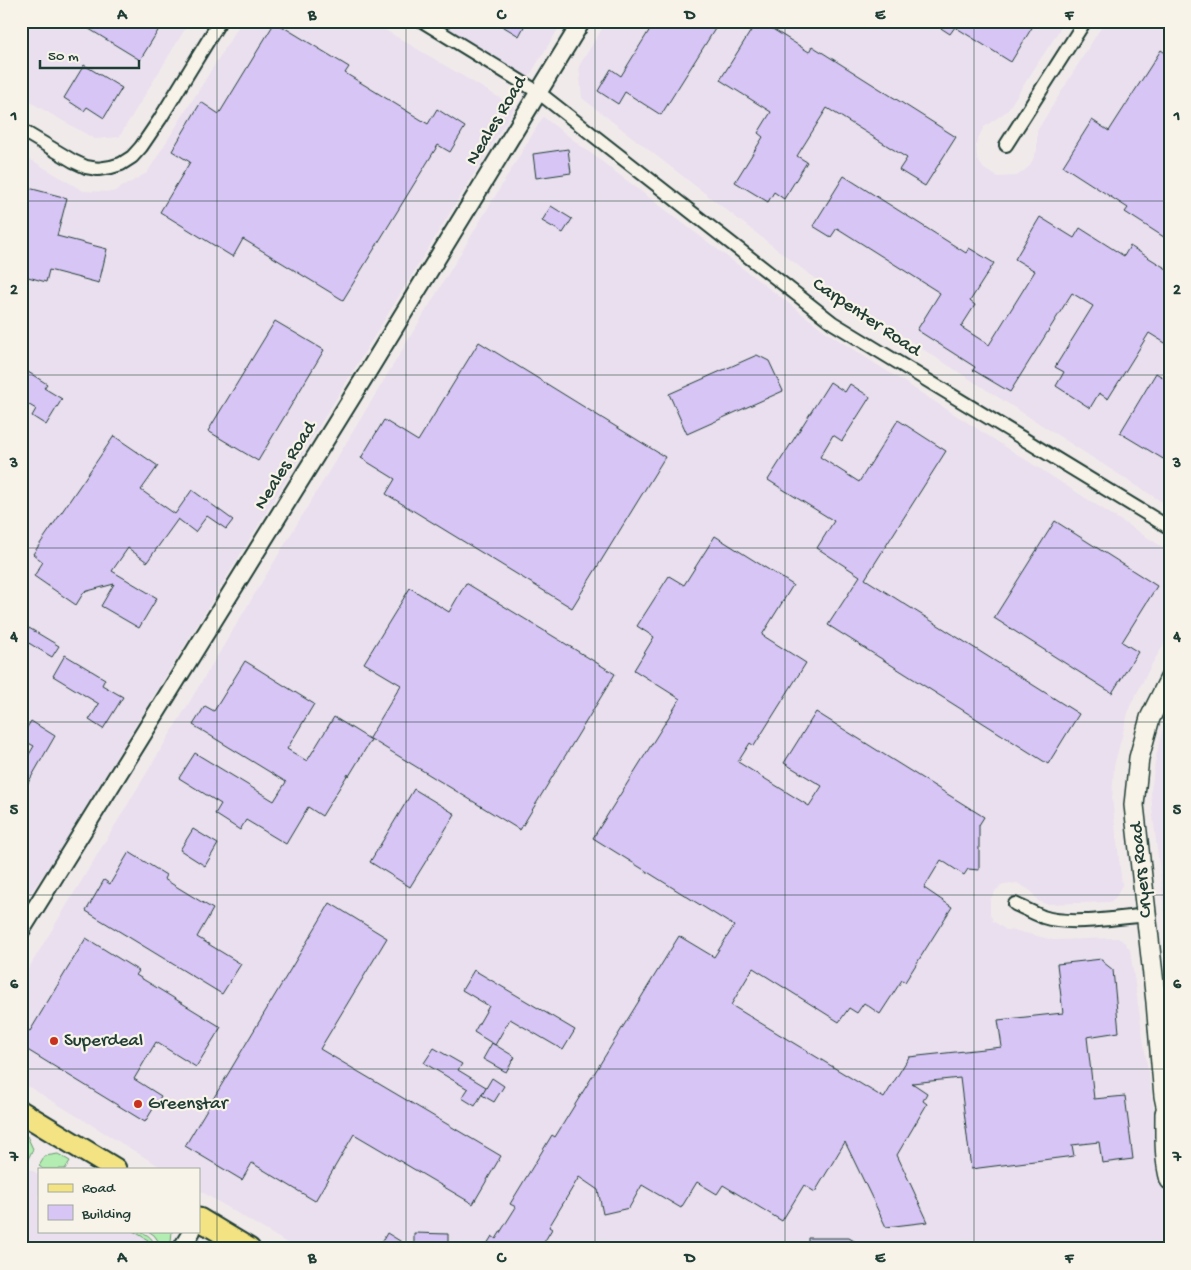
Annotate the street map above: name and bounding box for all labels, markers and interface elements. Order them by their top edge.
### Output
text: A [116,7,128,26]
text: B [307,7,317,26]
text: C [496,7,507,26]
text: D [683,7,696,26]
text: E [875,7,886,26]
text: F [1064,7,1075,26]
scale bar [40,38,139,70]
text: 50 m [48,48,79,66]
street label: Neales Road [461,71,534,170]
text: 1 [10,108,17,127]
text: 1 [1173,108,1180,127]
street label: Carpenter Road [807,273,926,364]
text: 2 [10,282,18,301]
text: 2 [1173,282,1181,301]
street label: Neales Road [250,416,323,514]
text: 3 [9,455,18,474]
text: 3 [1172,455,1181,474]
text: 4 [9,629,18,648]
text: 4 [1172,629,1181,648]
text: 5 [10,802,19,821]
text: 5 [1173,802,1182,821]
street label: Cryers Road [1125,819,1158,919]
text: 6 [10,976,19,995]
text: 6 [1173,976,1182,995]
place label: Superdeal [64,1030,143,1053]
marker: Superdeal [48,1035,60,1047]
place label: Greenstar [148,1093,230,1116]
marker: Greenstar [132,1098,144,1110]
text: 7 [9,1149,19,1168]
text: 7 [1172,1149,1182,1168]
legend [38,1168,200,1232]
text: Road [82,1180,116,1198]
text: Building [81,1206,131,1224]
text: A [116,1250,128,1269]
text: B [307,1250,317,1269]
text: C [496,1250,507,1269]
text: D [683,1250,696,1269]
text: E [875,1250,886,1269]
text: F [1064,1250,1075,1269]

